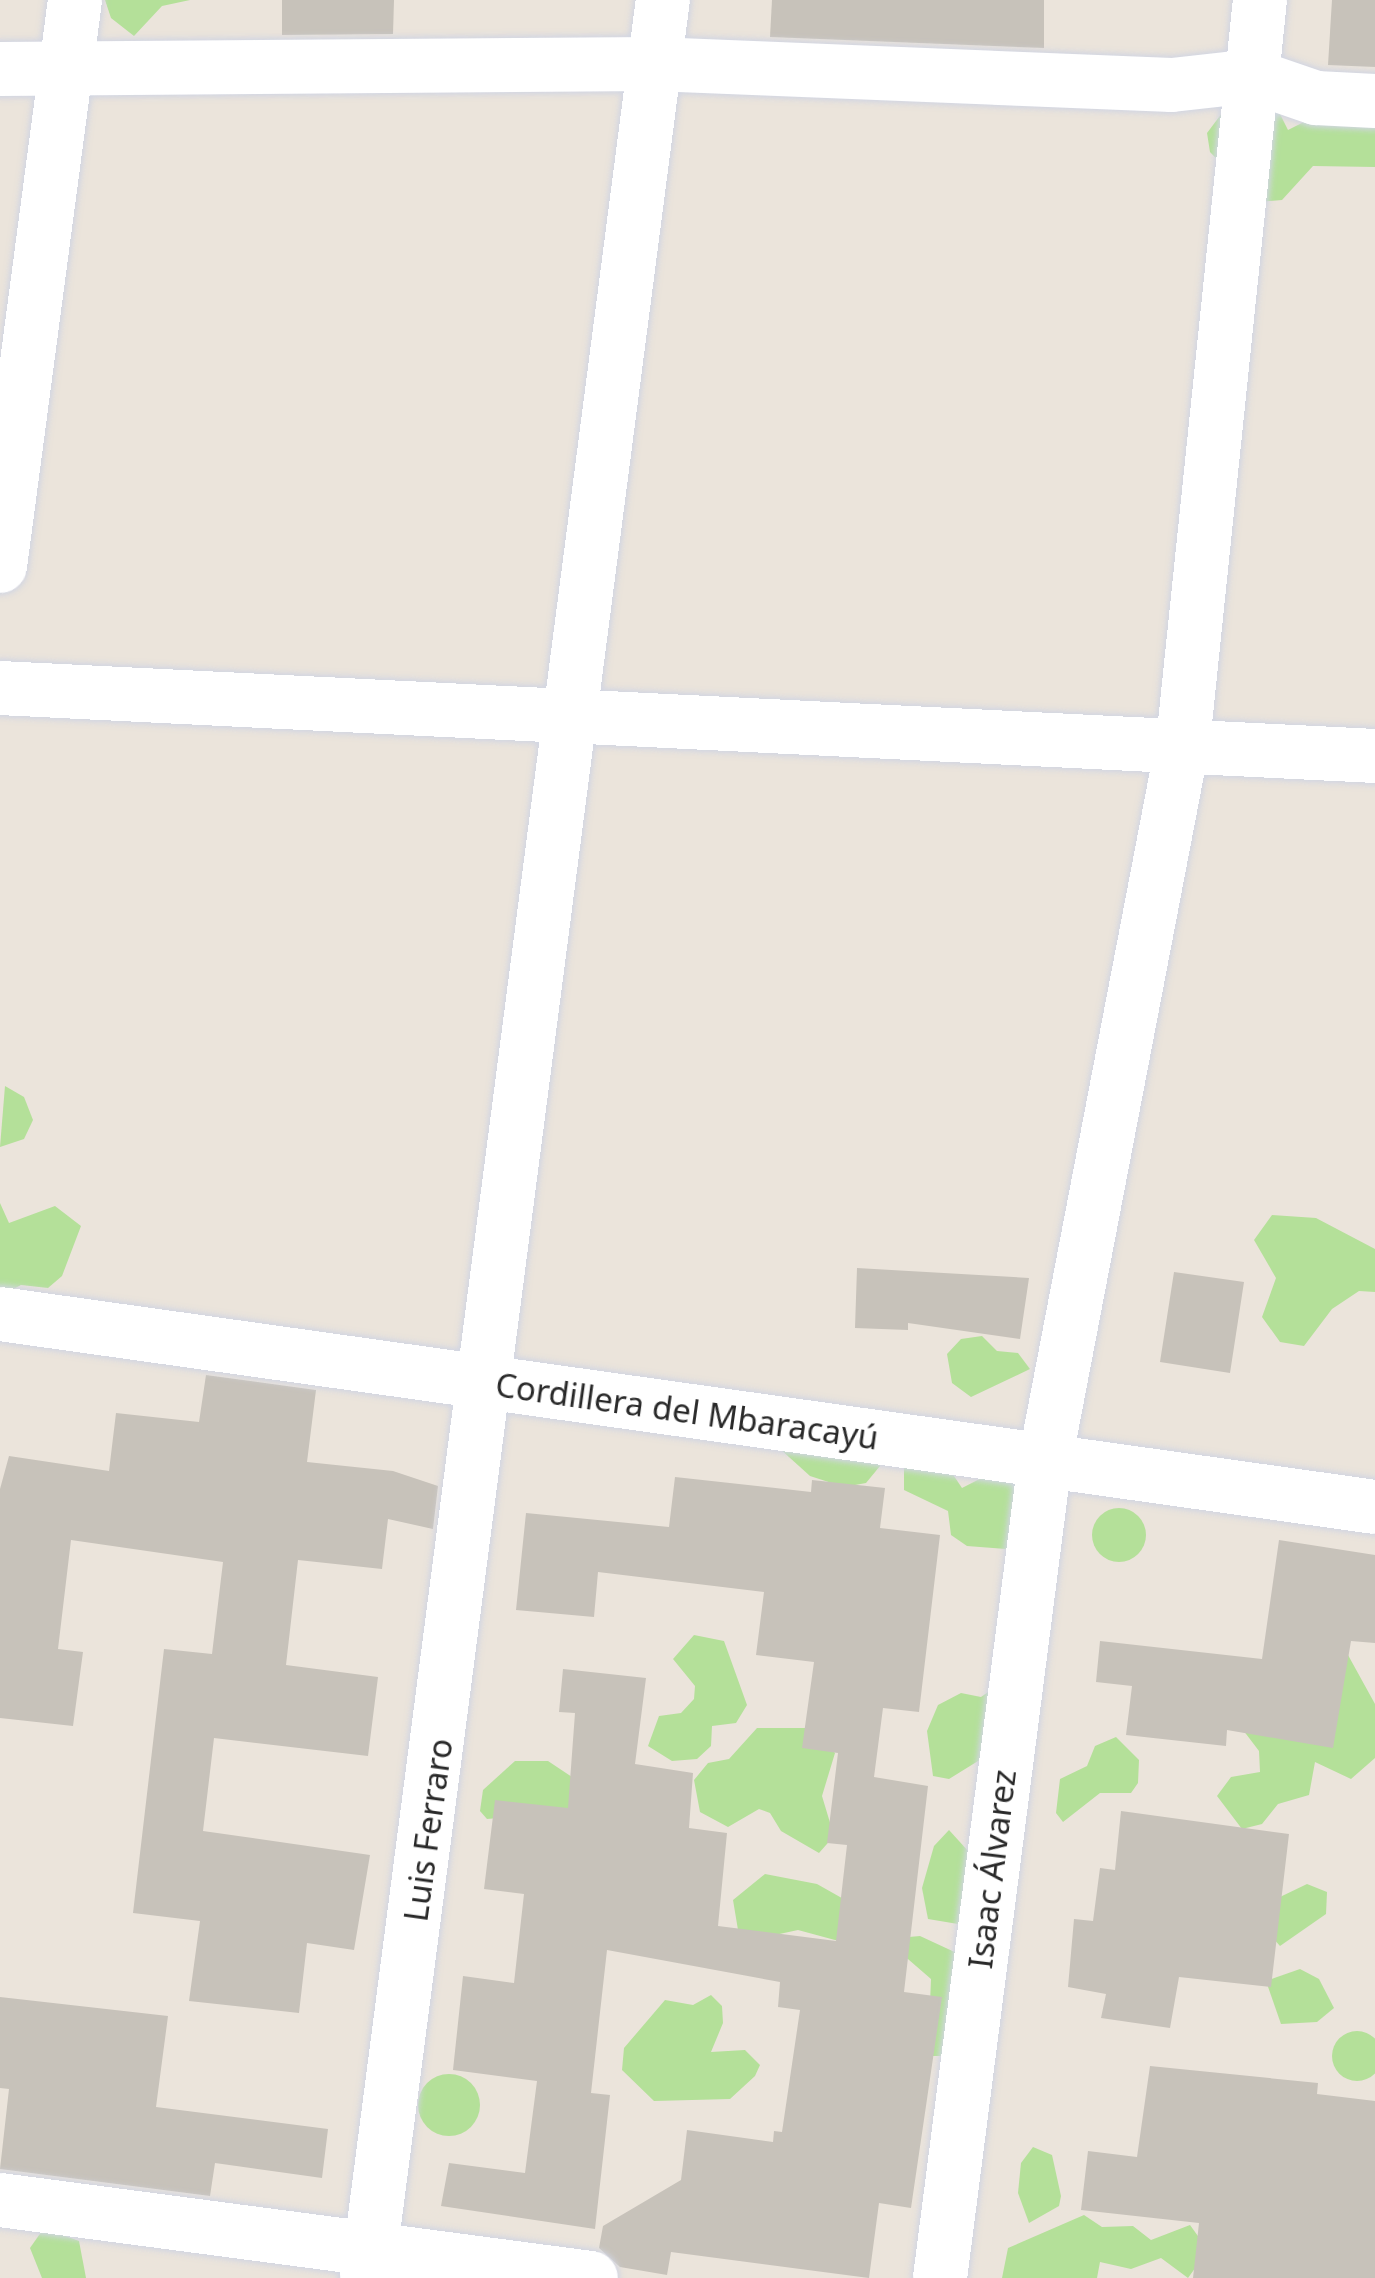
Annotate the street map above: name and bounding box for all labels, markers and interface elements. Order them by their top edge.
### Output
street label: Cordillera del Mbaracayú [493,1365,881,1457]
street label: Luis Ferraro [396,1736,460,1924]
street label: Isaac Álvarez [960,1767,1024,1971]

